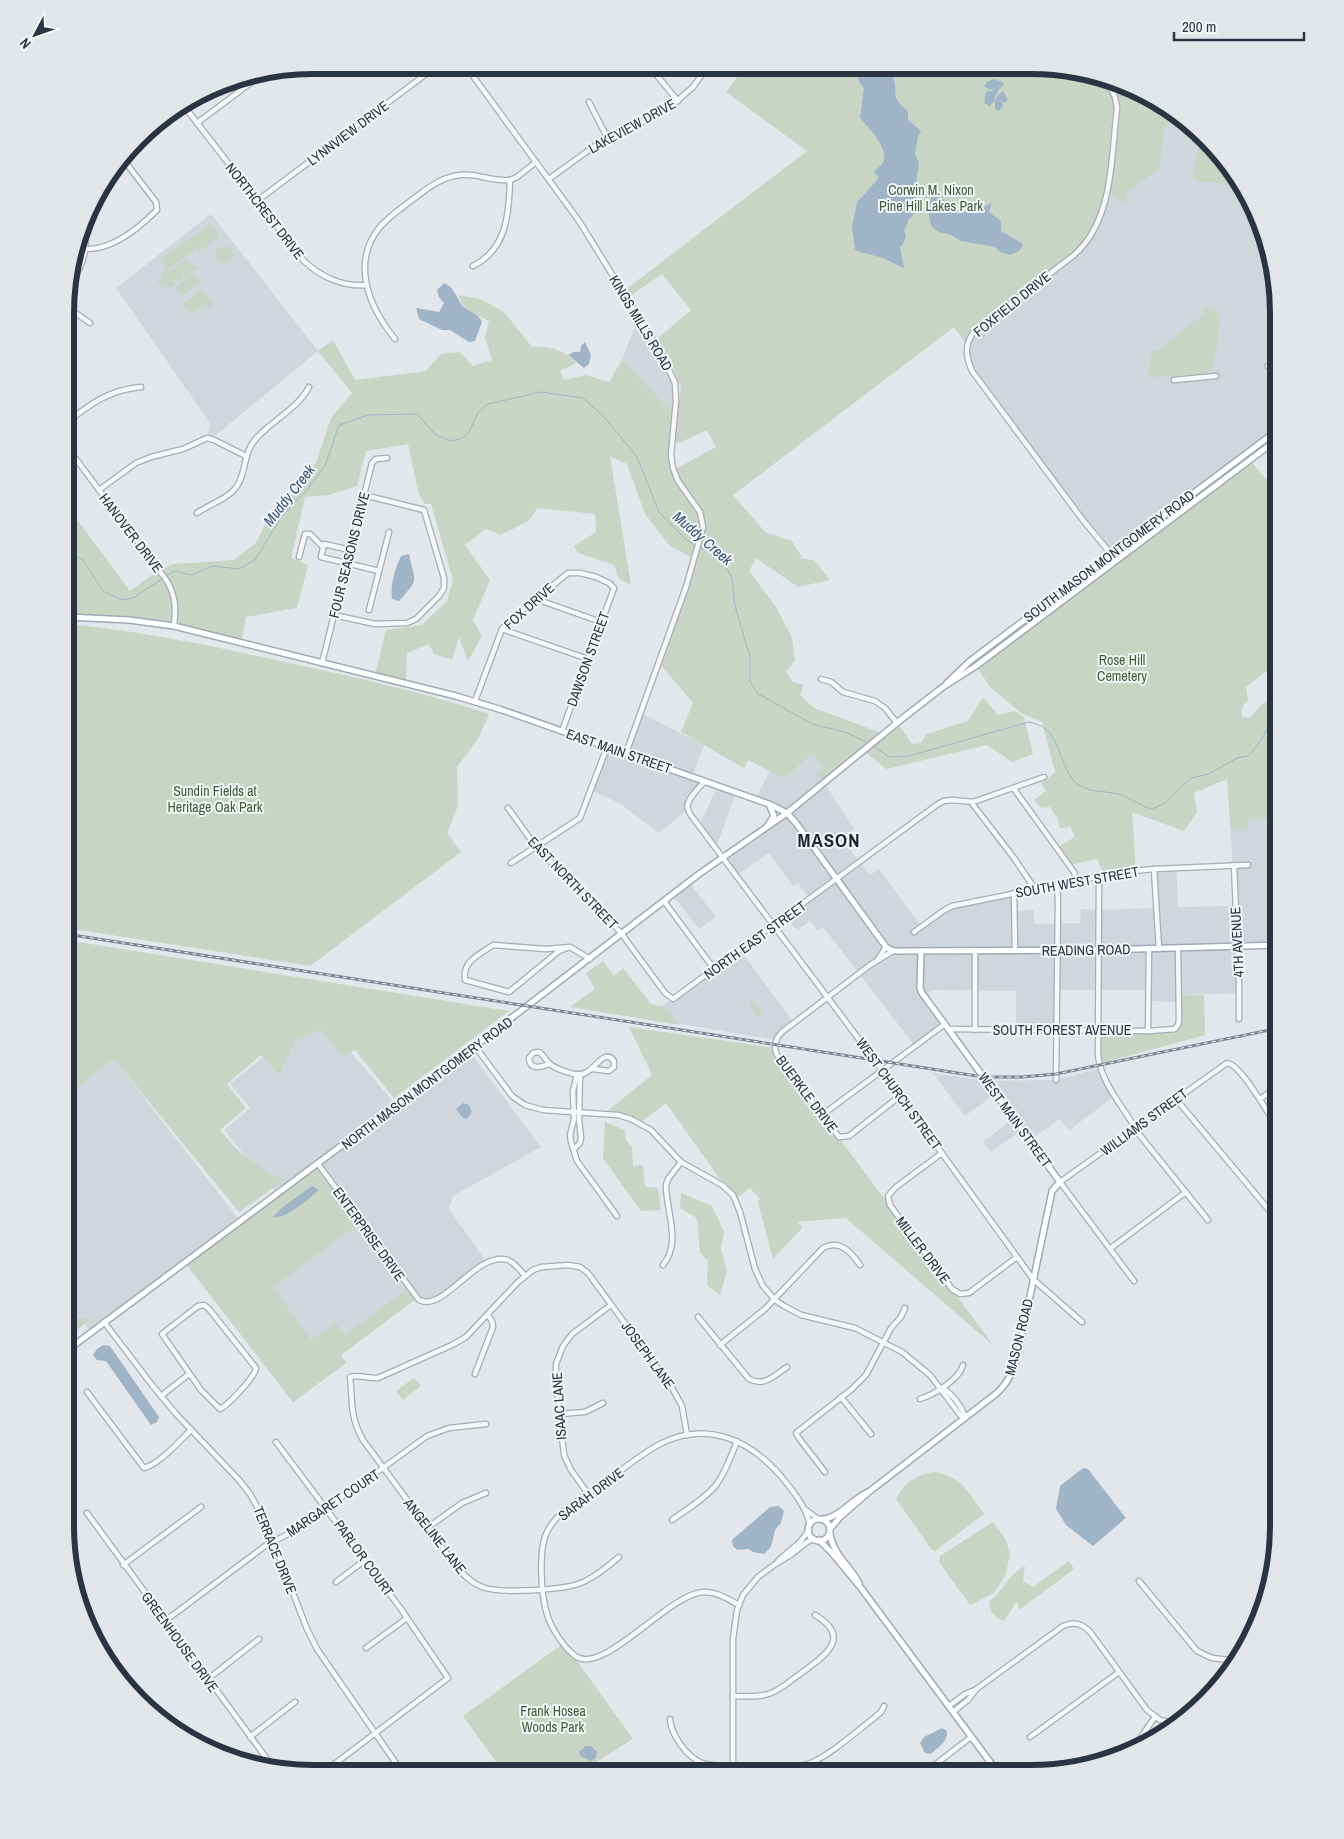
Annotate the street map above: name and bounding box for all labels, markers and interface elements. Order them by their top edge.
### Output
north arrow [10,10,60,60]
scale bar [1174,10,1304,42]
text: 200 m [1182,16,1216,37]
text: N [16,34,35,53]
street label: LAKEVIEW DRIVE [585,95,679,157]
street label: LYNNVIEW DRIVE [304,97,392,169]
street label: NORTHCREST DRIVE [222,159,308,263]
park label: Corwin M. Nixon Pine Hill Lakes Park [879,181,983,215]
street label: FOXFIELD DRIVE [970,267,1054,341]
street label: KINGS MILLS ROAD [605,272,677,374]
water label: Muddy Creek [258,459,320,530]
street label: SOUTH MASON MONTGOMERY ROAD [1020,486,1198,626]
street label: HANOVER DRIVE [95,490,167,576]
street label: FOUR SEASONS DRIVE [325,490,373,620]
water label: Muddy Creek [669,506,738,570]
street label: FOX DRIVE [500,579,558,633]
street label: DAWSON STREET [562,609,614,709]
park label: Rose Hill Cemetery [1097,651,1147,685]
street label: EAST MAIN STREET [564,725,674,777]
park label: Sundin Fields at Heritage Oak Park [167,782,263,816]
district label: MASON [798,827,861,853]
street label: EAST NORTH STREET [524,833,622,933]
street label: SOUTH WEST STREET [1014,862,1140,902]
street label: NORTH EAST STREET [700,897,810,983]
street label: 4TH AVENUE [1226,906,1248,978]
street label: READING ROAD [1042,940,1130,960]
street label: NORTH MASON MONTGOMERY ROAD [338,1013,516,1153]
street label: SOUTH FOREST AVENUE [993,1021,1131,1039]
street label: WEST CHURCH STREET [852,1034,946,1154]
street label: BUERKLE DRIVE [772,1052,842,1136]
street label: WEST MAIN STREET [974,1069,1056,1171]
street label: WILLIAMS STREET [1097,1084,1191,1160]
street label: ENTERPRISE DRIVE [329,1184,409,1284]
street label: MILLER DRIVE [892,1213,954,1287]
street label: MASON ROAD [1001,1297,1037,1377]
street label: JOSEPH LANE [617,1318,679,1392]
street label: ISAAC LANE [548,1372,570,1440]
street label: SARAH DRIVE [555,1463,627,1525]
street label: MARGARET COURT [283,1465,383,1541]
street label: ANGELINE LANE [399,1494,470,1577]
street label: TERRACE DRIVE [249,1503,301,1597]
street label: PARLOR COURT [330,1516,398,1600]
street label: GREENHOUSE DRIVE [137,1588,223,1696]
park label: Frank Hosea Woods Park [520,1702,586,1736]

